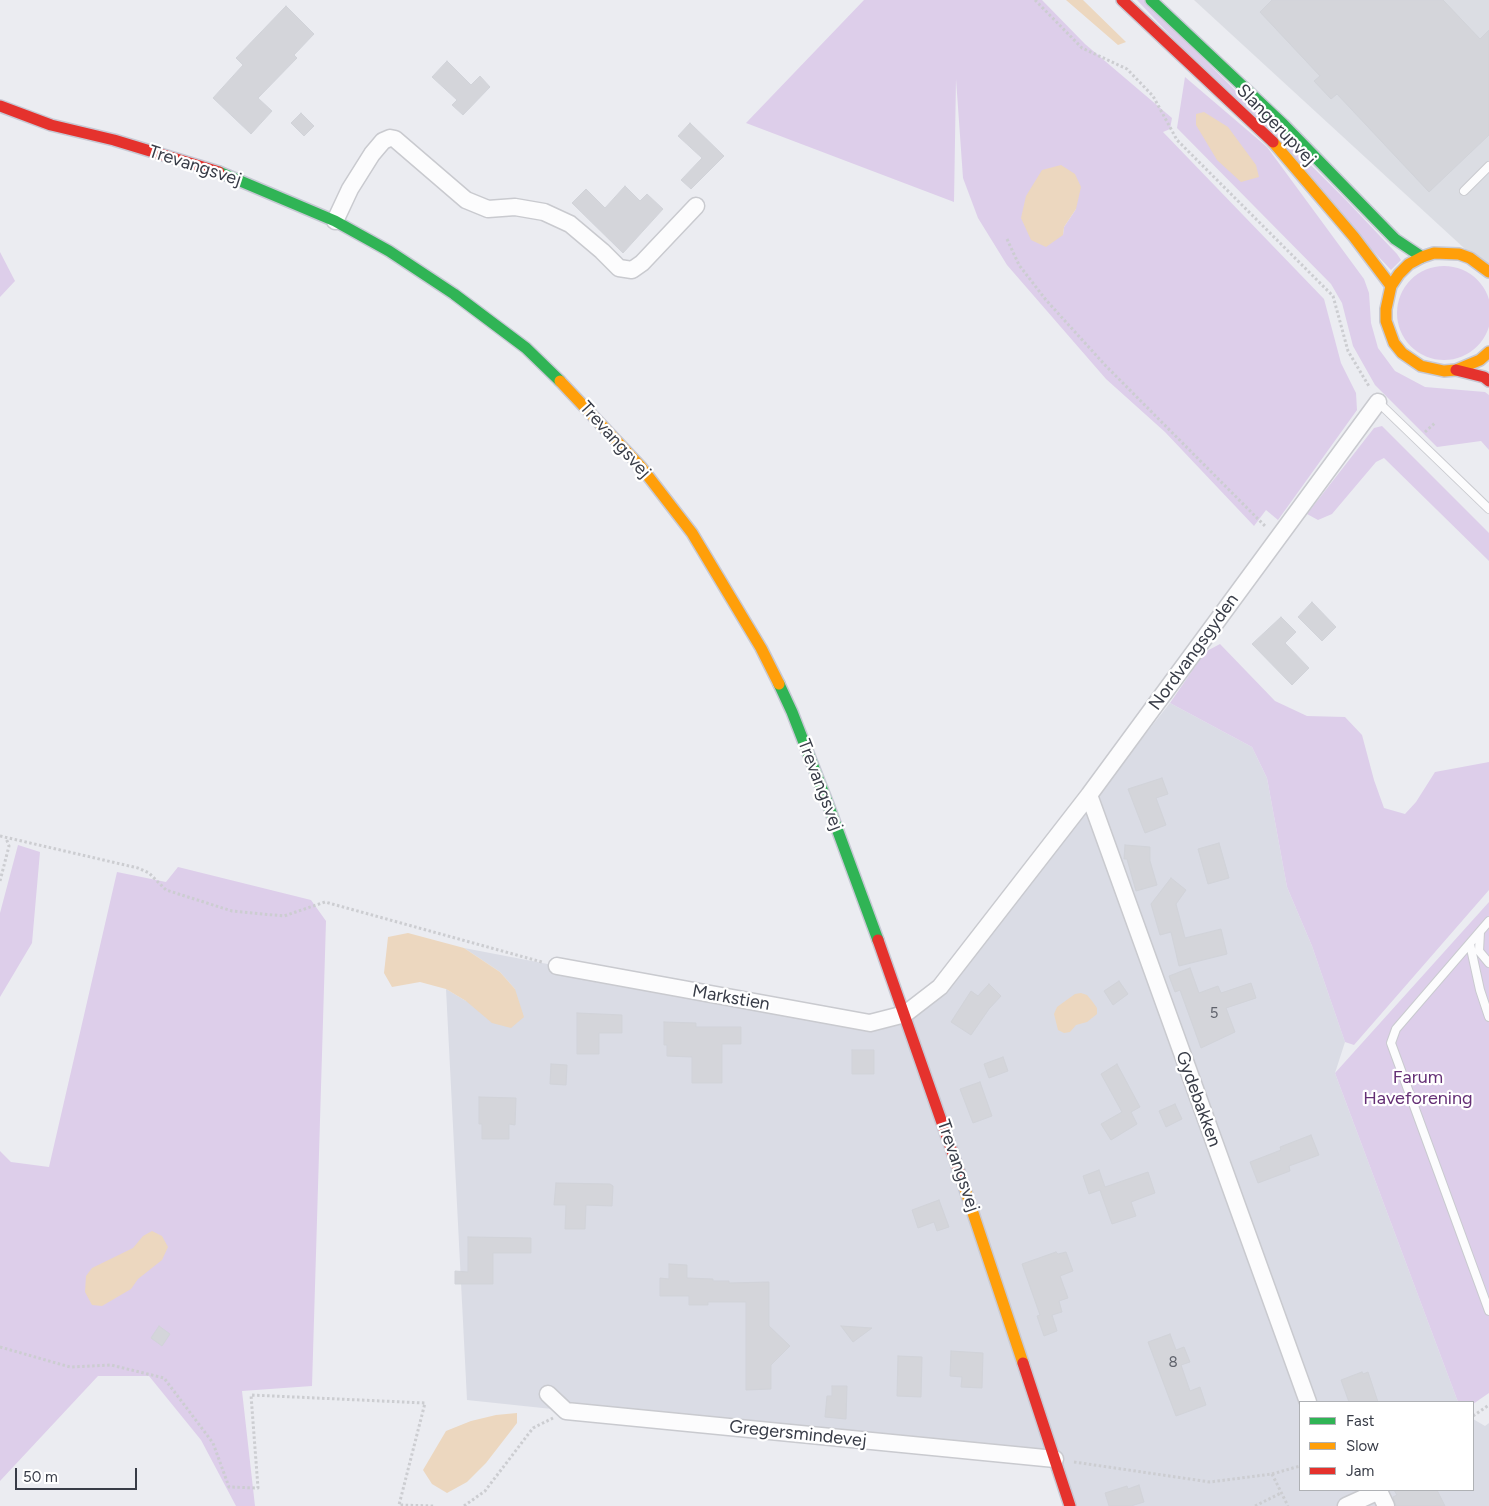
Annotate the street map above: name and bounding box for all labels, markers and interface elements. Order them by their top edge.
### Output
street label: Slangerupvej [1232,80,1320,170]
street label: Trevangsvej [146,141,244,191]
street label: Trevangsvej [575,397,655,483]
street label: Nordvangsgyden [1145,590,1243,714]
street label: Trevangsvej [793,736,847,834]
street label: Markstien [690,981,772,1015]
house number: 5 [1210,1005,1218,1023]
street label: Gydebakken [1171,1048,1225,1150]
park label: Farum Haveforening [1363,1067,1473,1110]
street label: Trevangsvej [932,1117,984,1215]
house number: 8 [1168,1354,1178,1372]
legend [1299,1401,1474,1491]
text: Fast [1346,1412,1374,1430]
street label: Gregersmindevej [728,1416,868,1452]
text: Slow [1346,1437,1379,1455]
scale bar [18,1458,140,1490]
text: Jam [1346,1462,1374,1480]
text: 50 m [23,1468,58,1486]

